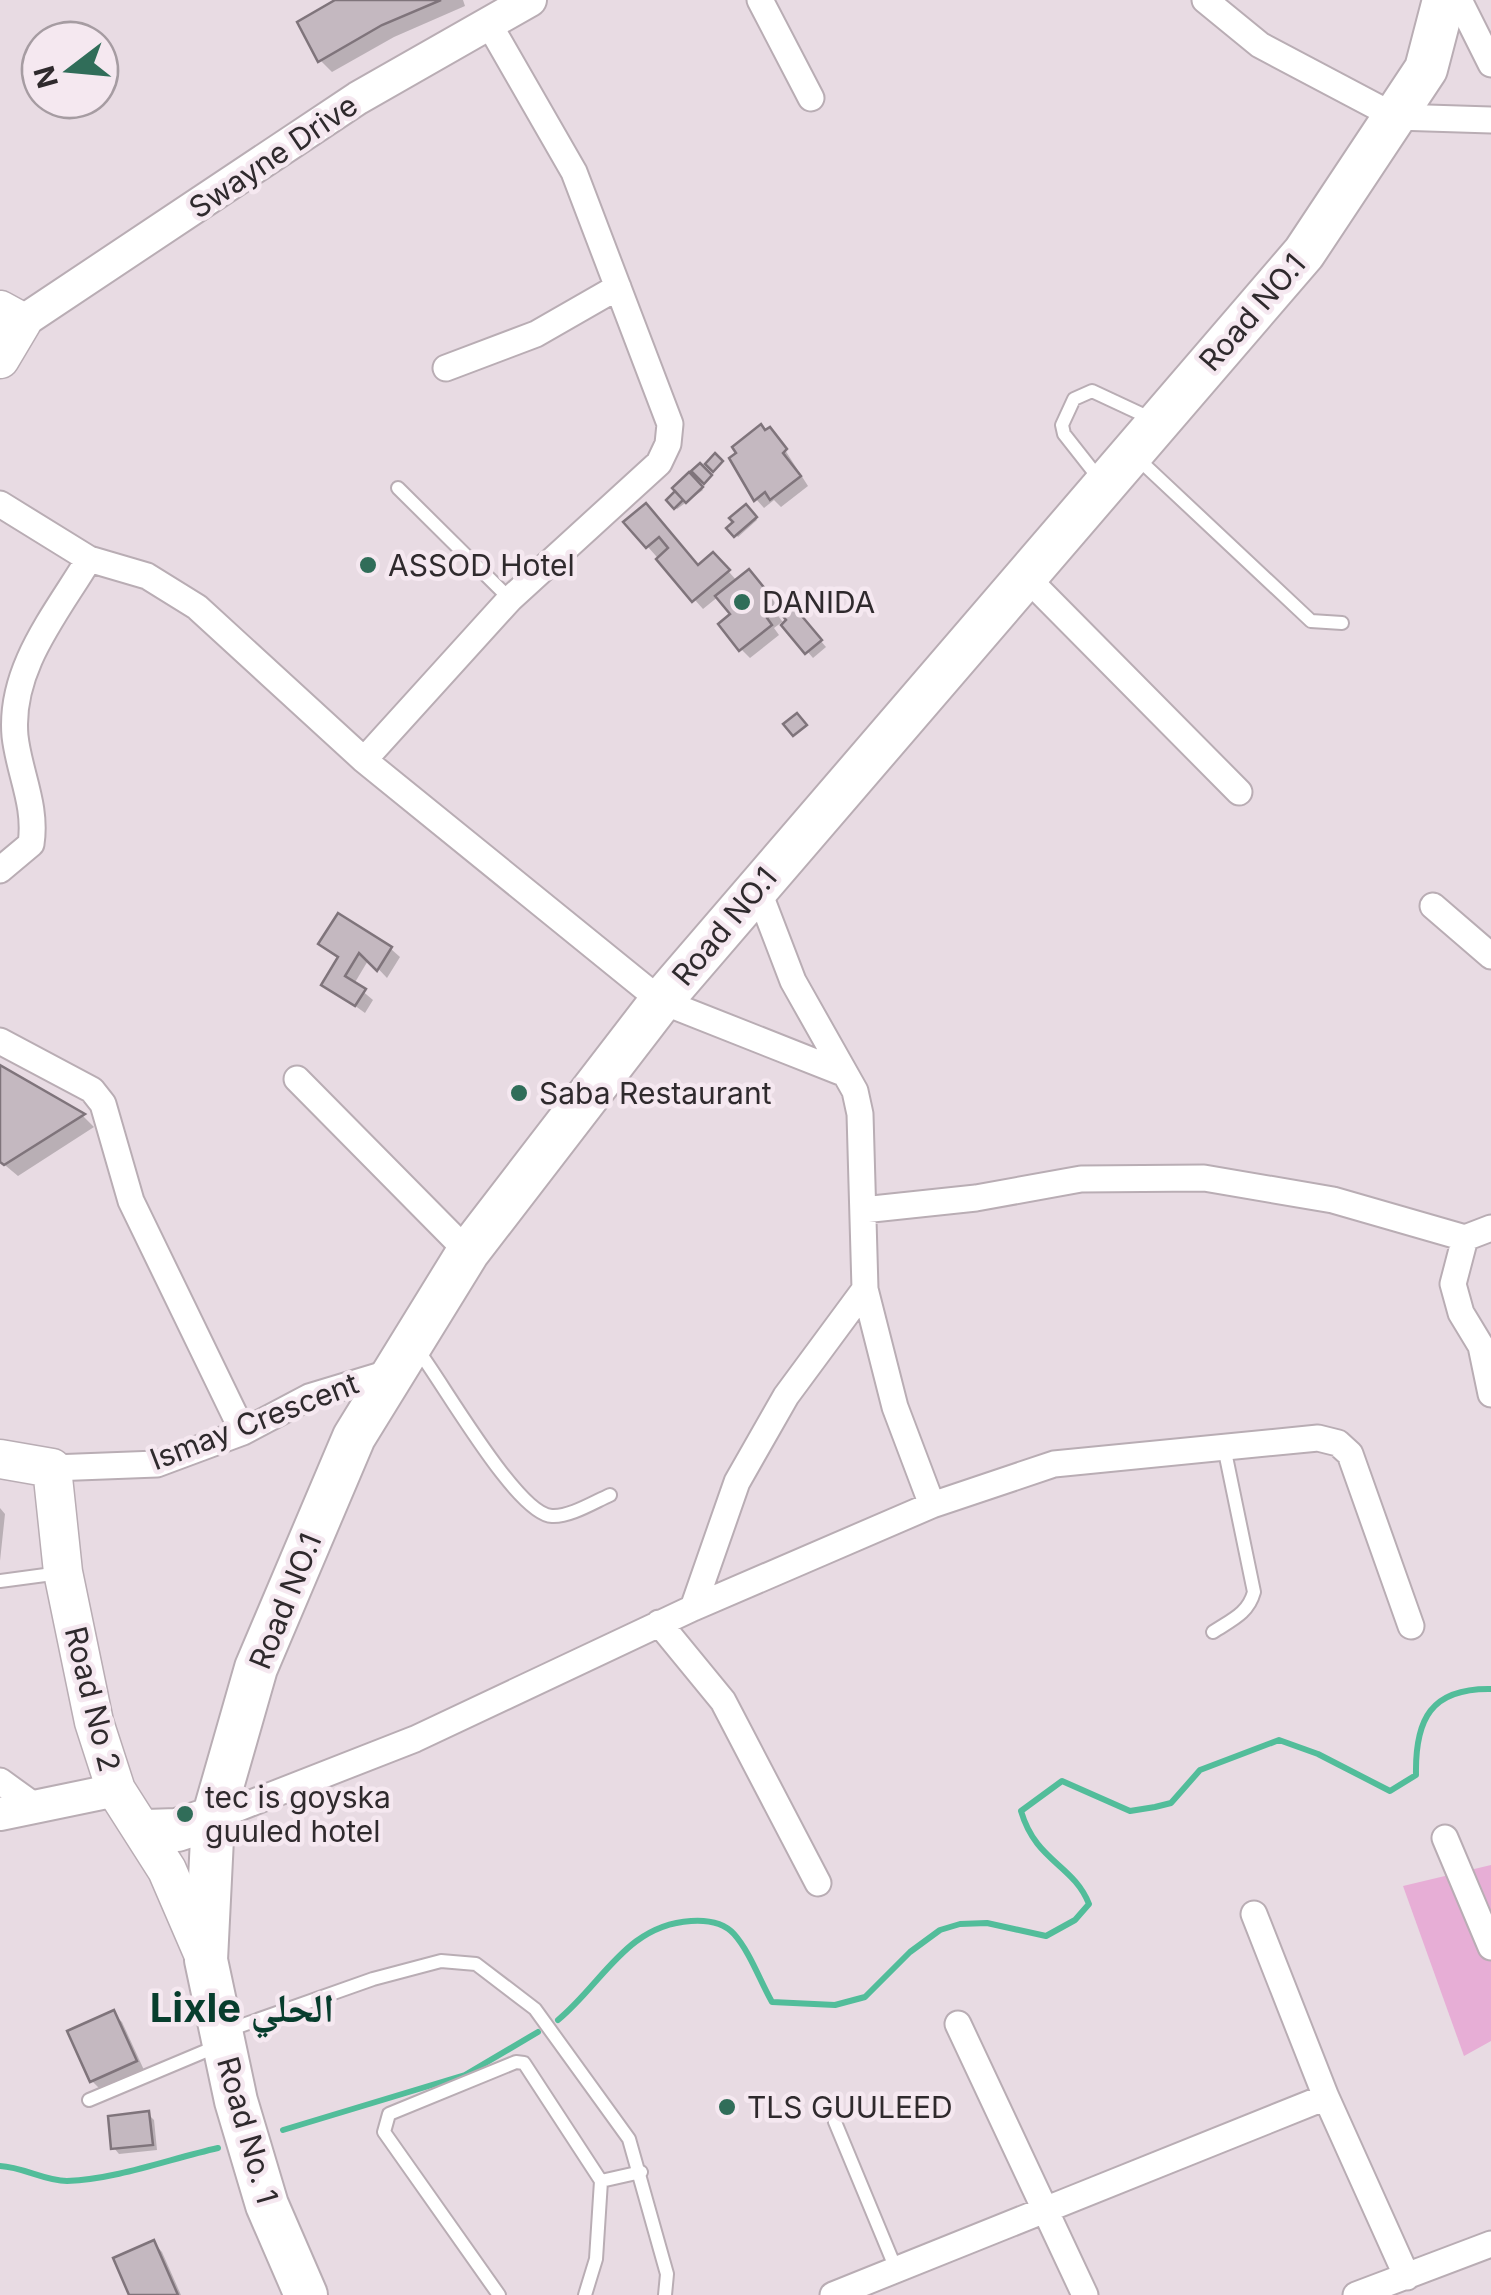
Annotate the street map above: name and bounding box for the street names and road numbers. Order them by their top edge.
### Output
street label: Swayne Drive [182,87,364,225]
street label: Road NO.1 [1191,246,1313,378]
street label: Road NO.1 [664,860,784,992]
street label: Ismay Crescent [145,1365,363,1477]
street label: Road NO.1 [241,1528,329,1674]
street label: Road No 2 [58,1623,128,1775]
street label: Road No. 1 [210,2053,286,2207]

